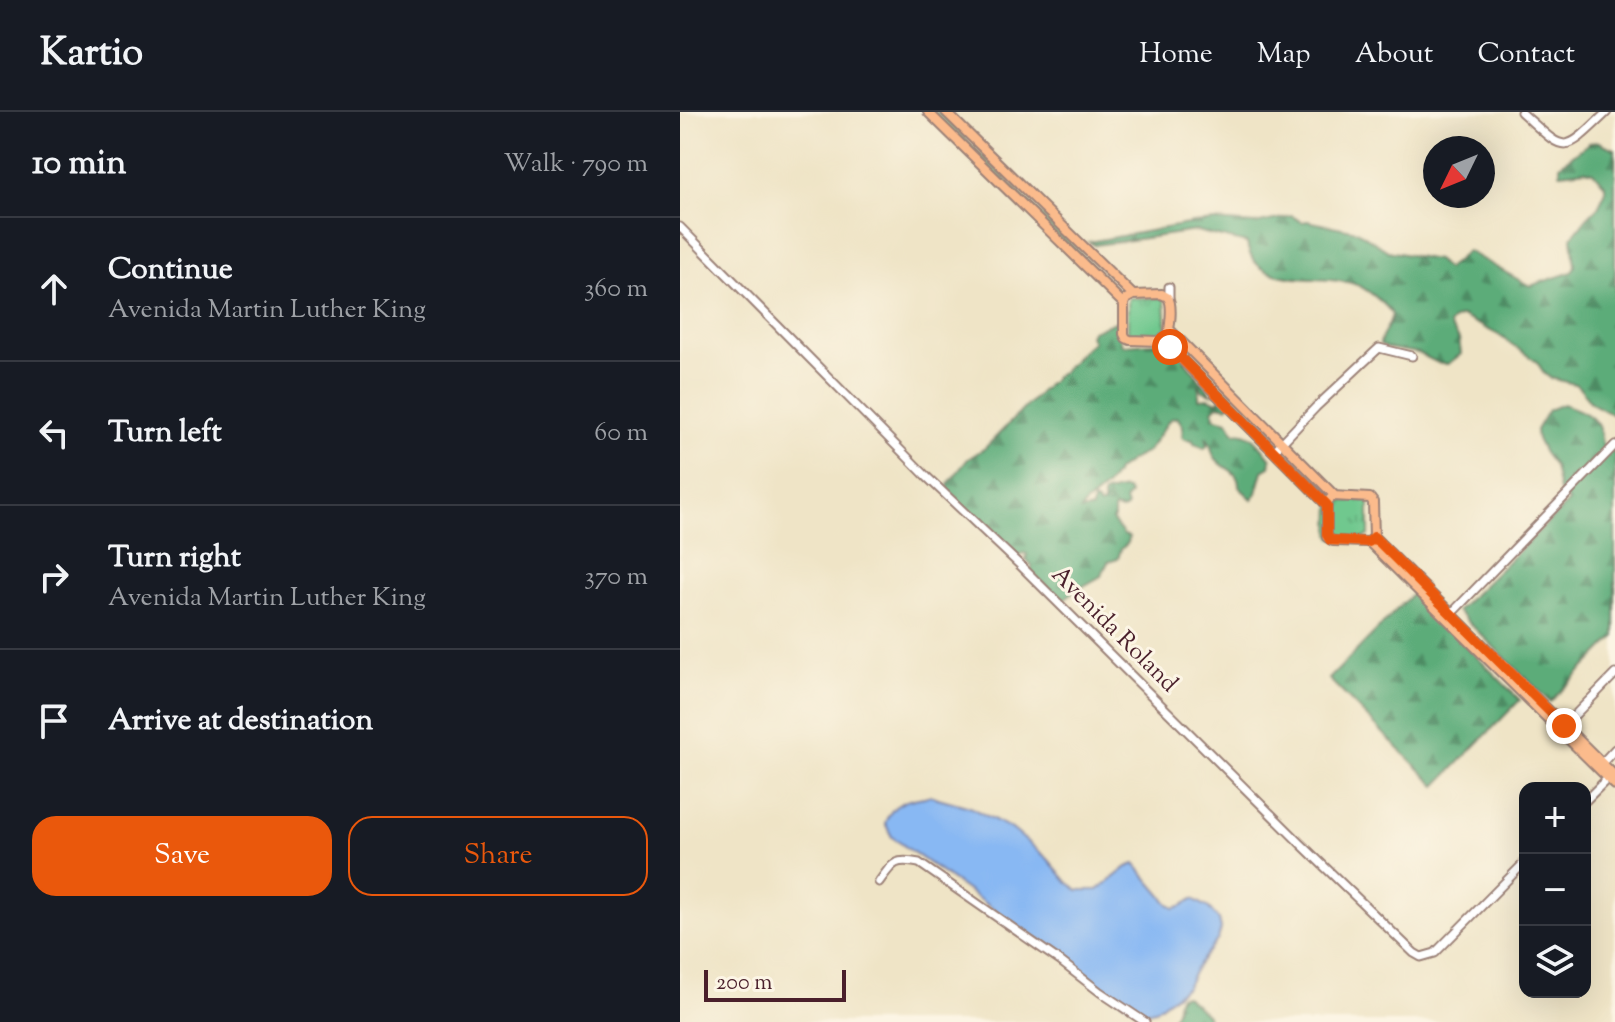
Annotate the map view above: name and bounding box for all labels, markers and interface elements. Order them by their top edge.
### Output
text: Kartio [40,28,143,82]
text: Home [1139,35,1213,75]
text: Map [1257,35,1311,75]
text: About [1355,35,1433,75]
text: Contact [1477,35,1575,75]
north arrow [1423,136,1495,208]
text: 10 min [32,140,126,189]
text: Walk · 790 m [503,146,648,183]
text: Continue [108,249,233,292]
icon: ahead [32,267,76,311]
text: 360 m [584,271,648,308]
text: Avenida Martin Luther King [108,292,426,329]
route start [1152,329,1188,365]
icon: left [32,411,76,455]
text: Turn left [108,412,222,455]
text: 60 m [594,415,648,452]
text: Turn right [108,537,241,580]
icon: right [32,555,76,599]
text: 370 m [584,559,648,596]
street label: Avenida Roland [1043,559,1185,701]
text: Avenida Martin Luther King [108,580,426,617]
icon: arrive [32,699,76,743]
text: Arrive at destination [108,700,373,743]
route end [1546,708,1582,744]
map controls [1519,782,1591,998]
button: + [1519,782,1591,854]
button: Save [32,816,332,896]
button: Share [348,816,648,896]
button: − [1519,854,1591,926]
button: layers [1519,926,1591,998]
scale bar [704,966,846,1002]
text: 200 m [716,968,772,1000]

